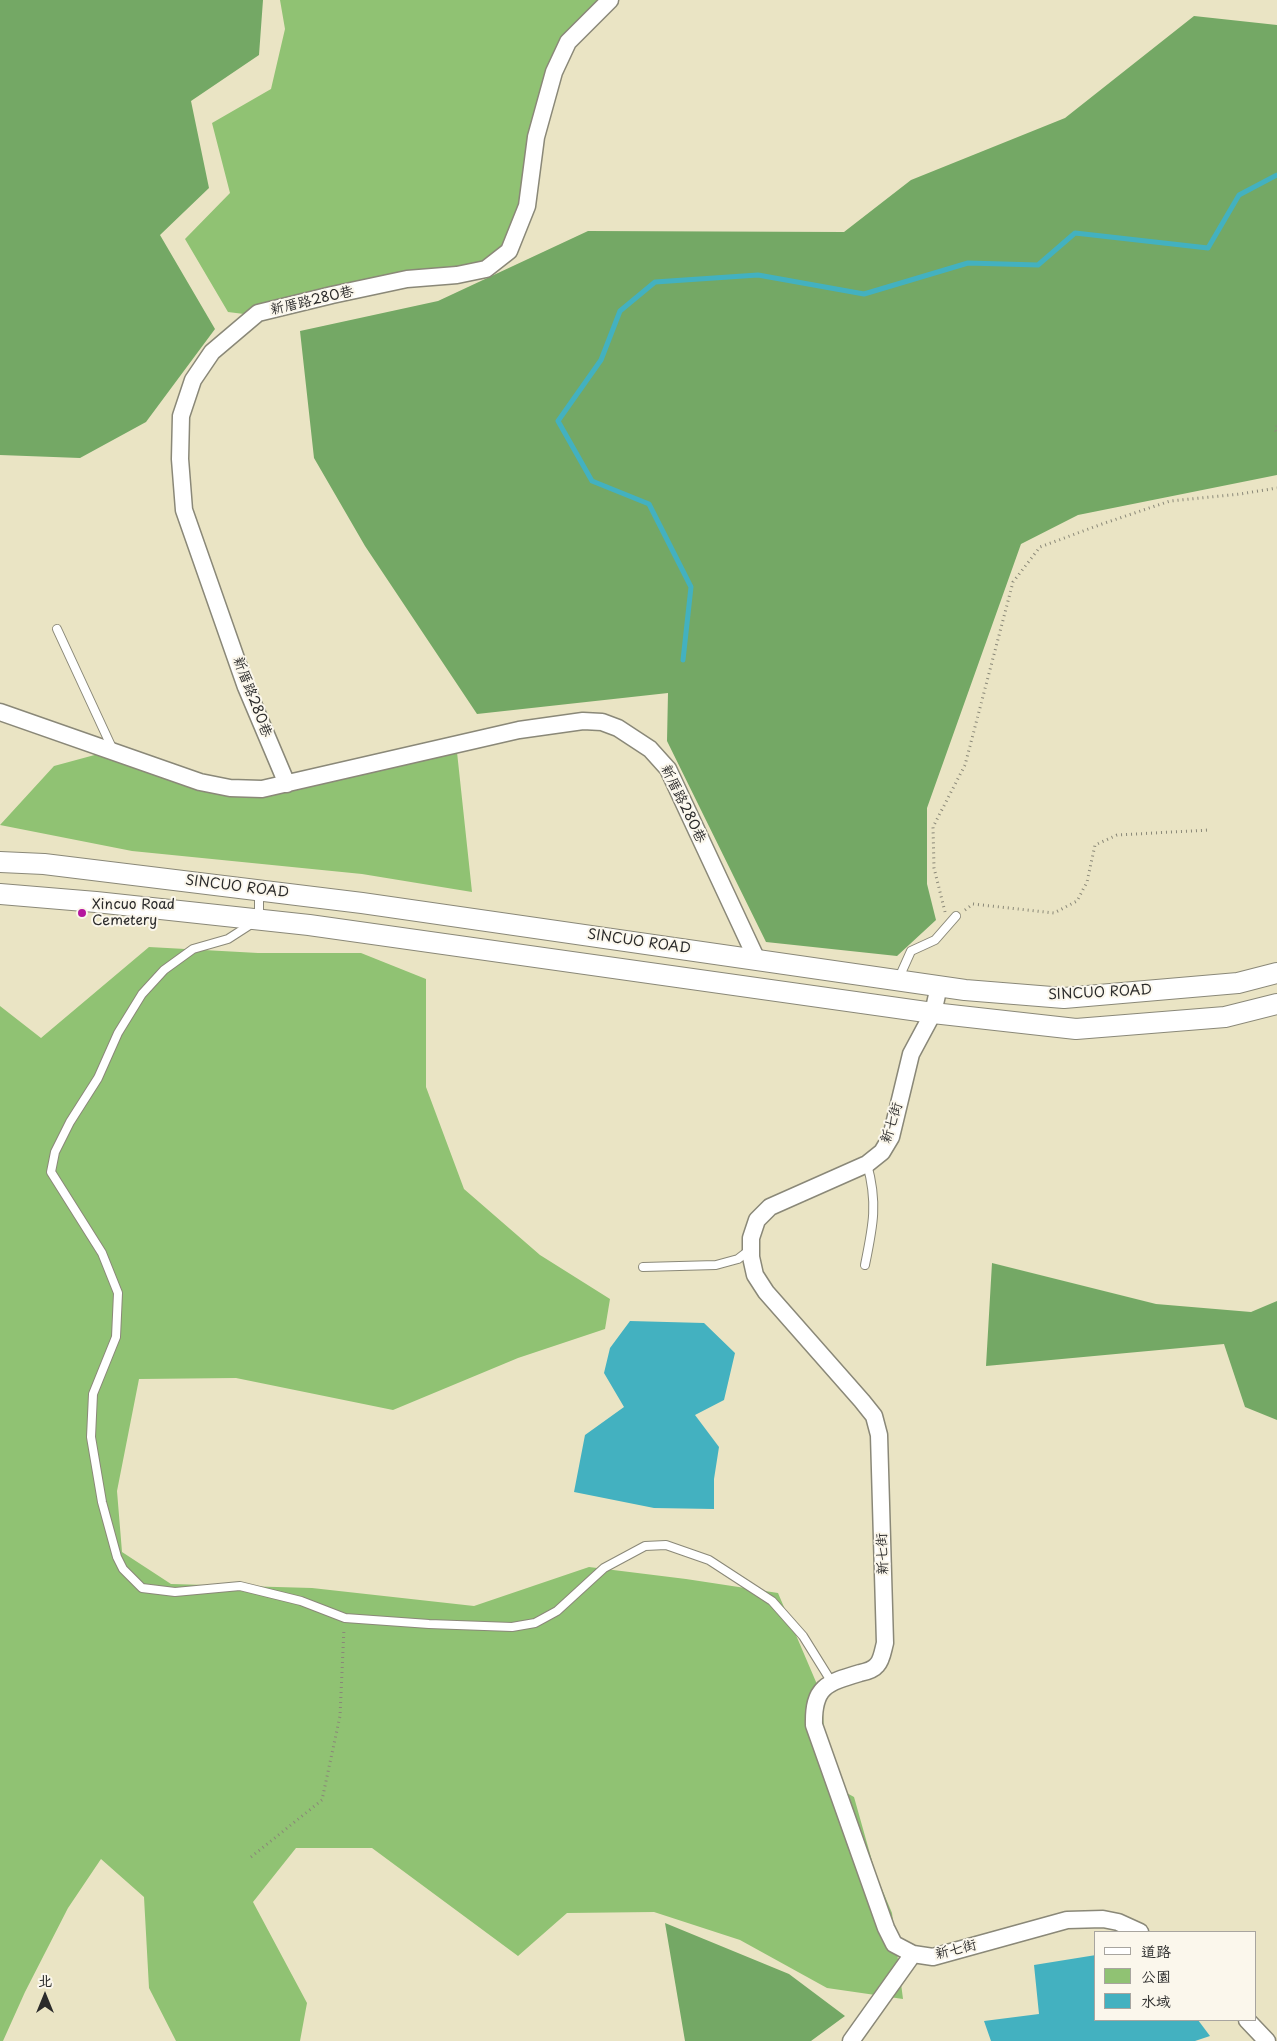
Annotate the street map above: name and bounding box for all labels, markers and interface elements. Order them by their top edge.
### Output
street label: 新厝路280巷 [269,283,355,319]
street label: 新厝路280巷 [229,654,275,740]
street label: 新厝路280巷 [657,762,709,846]
street label: SINCUO ROAD [184,872,290,902]
place label: Xincuo Road Cemetery [92,897,175,930]
marker: Xincuo Road Cemetery [76,907,88,919]
street label: SINCUO ROAD [586,926,692,958]
street label: SINCUO ROAD [1048,982,1152,1004]
street label: 新七街 [878,1100,906,1146]
street label: 新七街 [874,1533,892,1575]
legend [1094,1931,1257,2021]
street label: 新七街 [934,1937,978,1963]
text: 道路 [1141,1939,1171,1962]
text: 公園 [1141,1964,1171,1987]
text: 北 [38,1970,52,1991]
north arrow [20,1971,70,2021]
text: 水域 [1141,1989,1171,2012]

